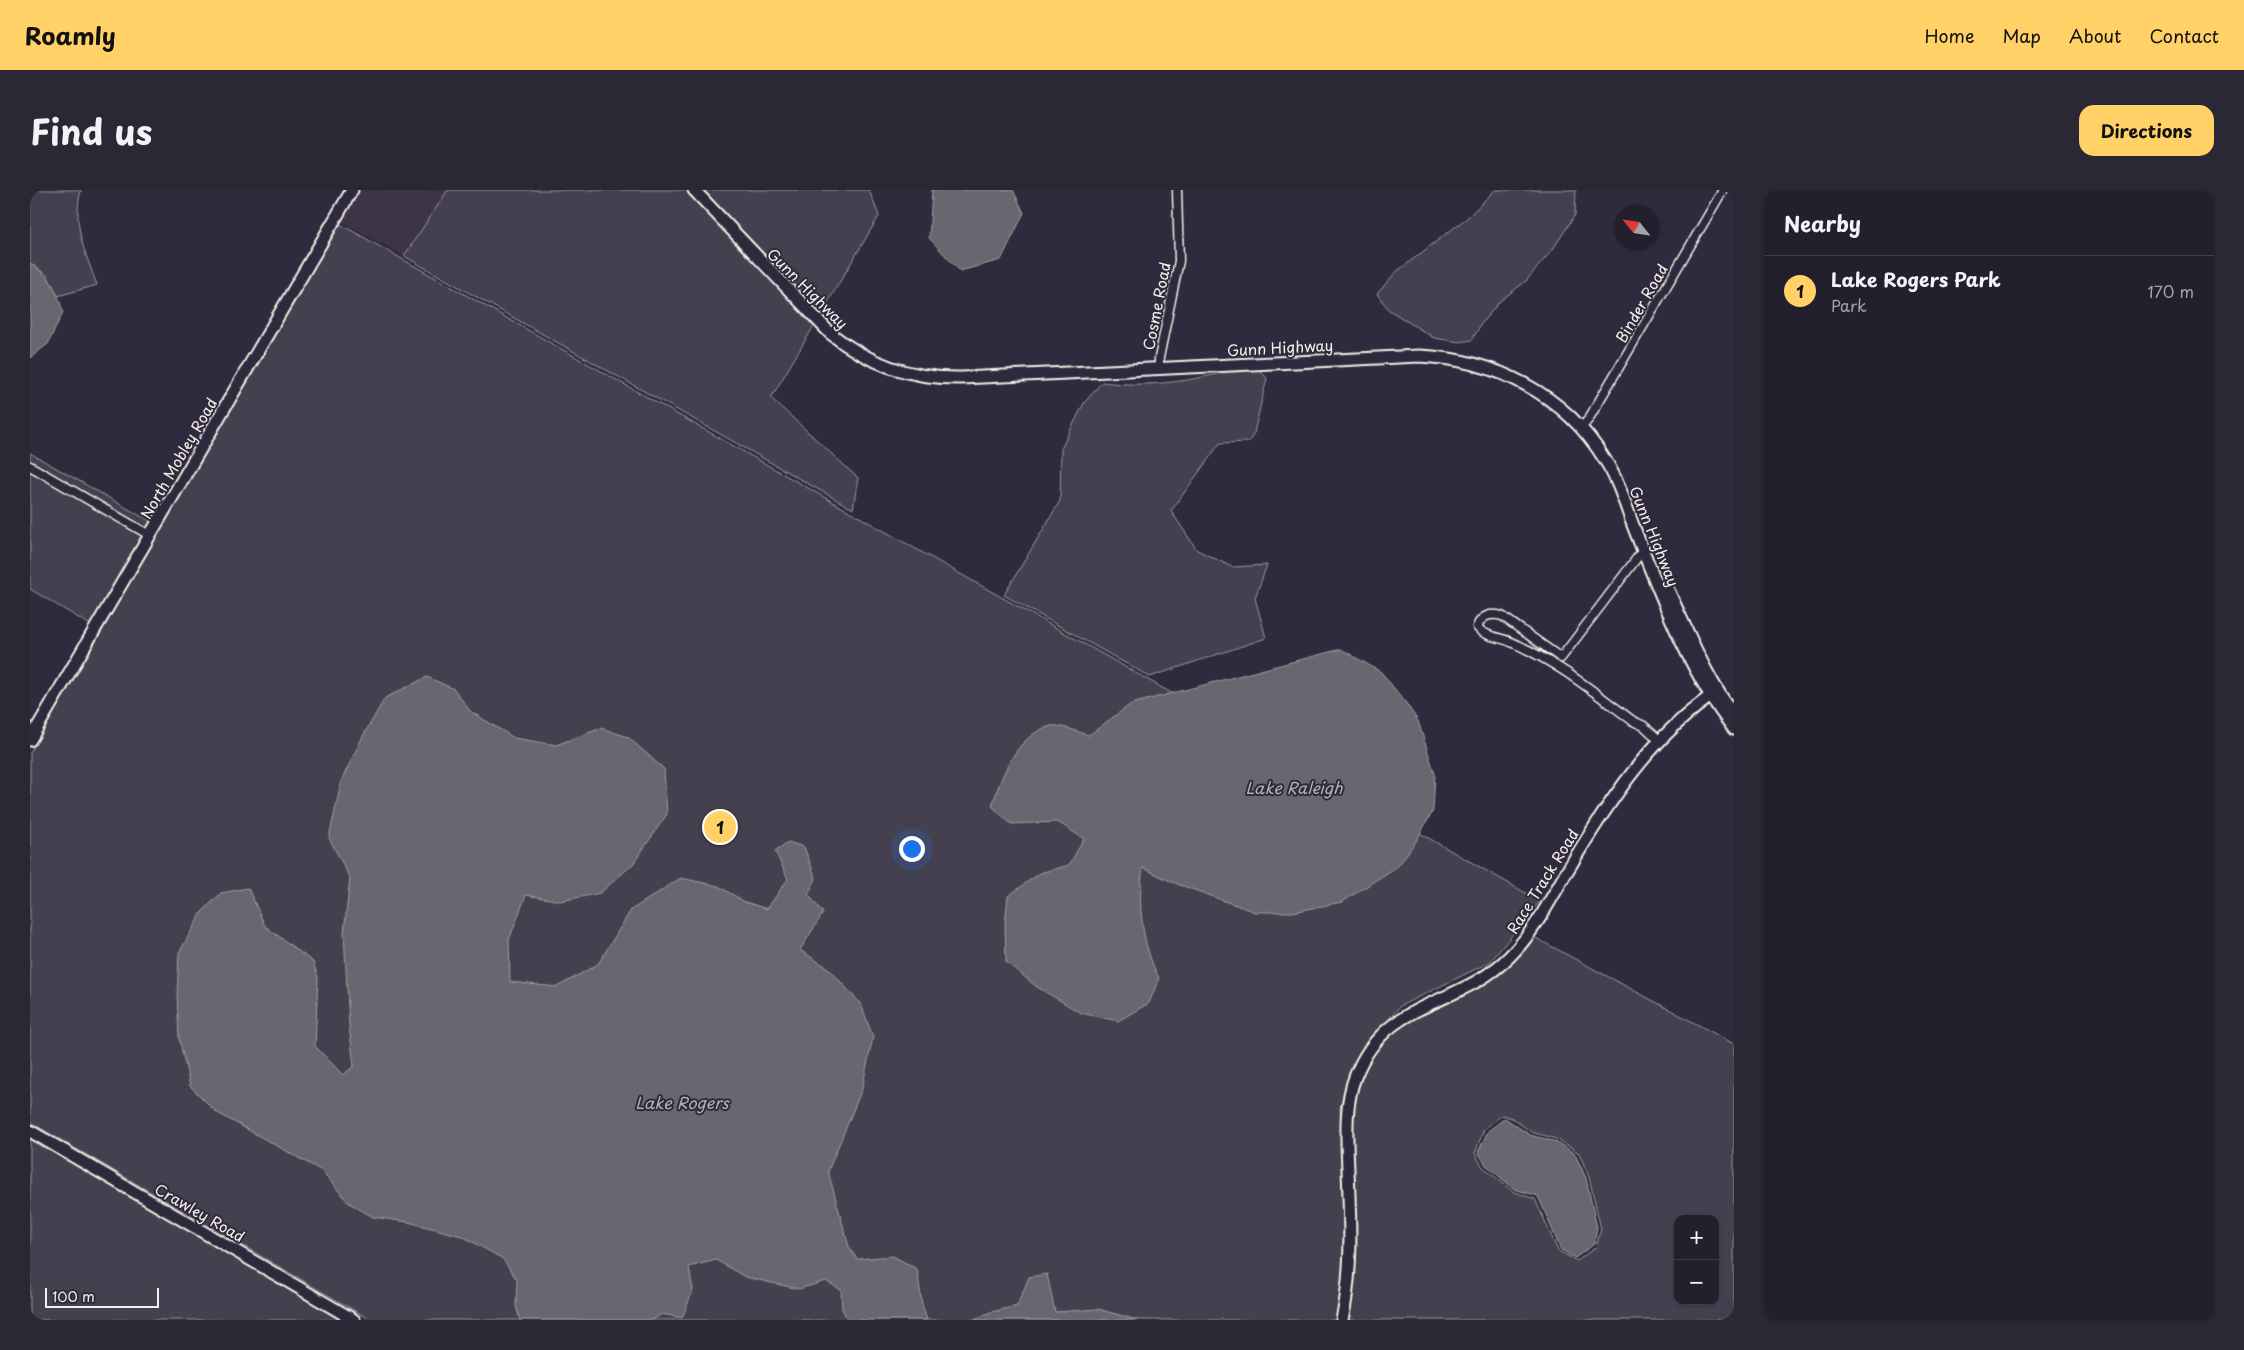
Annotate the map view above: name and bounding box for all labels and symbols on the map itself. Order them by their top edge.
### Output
north arrow [1614,205,1659,250]
street label: Gunn Highway [762,242,854,334]
street label: Binder Road [1609,259,1673,347]
street label: Cosme Road [1136,260,1176,352]
street label: Gunn Highway [1226,333,1334,361]
street label: North Mobley Road [134,393,222,523]
street label: Gunn Highway [1624,482,1686,590]
water label: Lake Raleigh [1245,775,1343,799]
pin: 1 [704,808,736,846]
street label: Race Track Road [1500,824,1584,938]
your location [899,836,925,862]
water label: Lake Rogers [635,1090,730,1114]
street label: Crawley Road [151,1177,249,1247]
scale bar [45,1285,159,1308]

